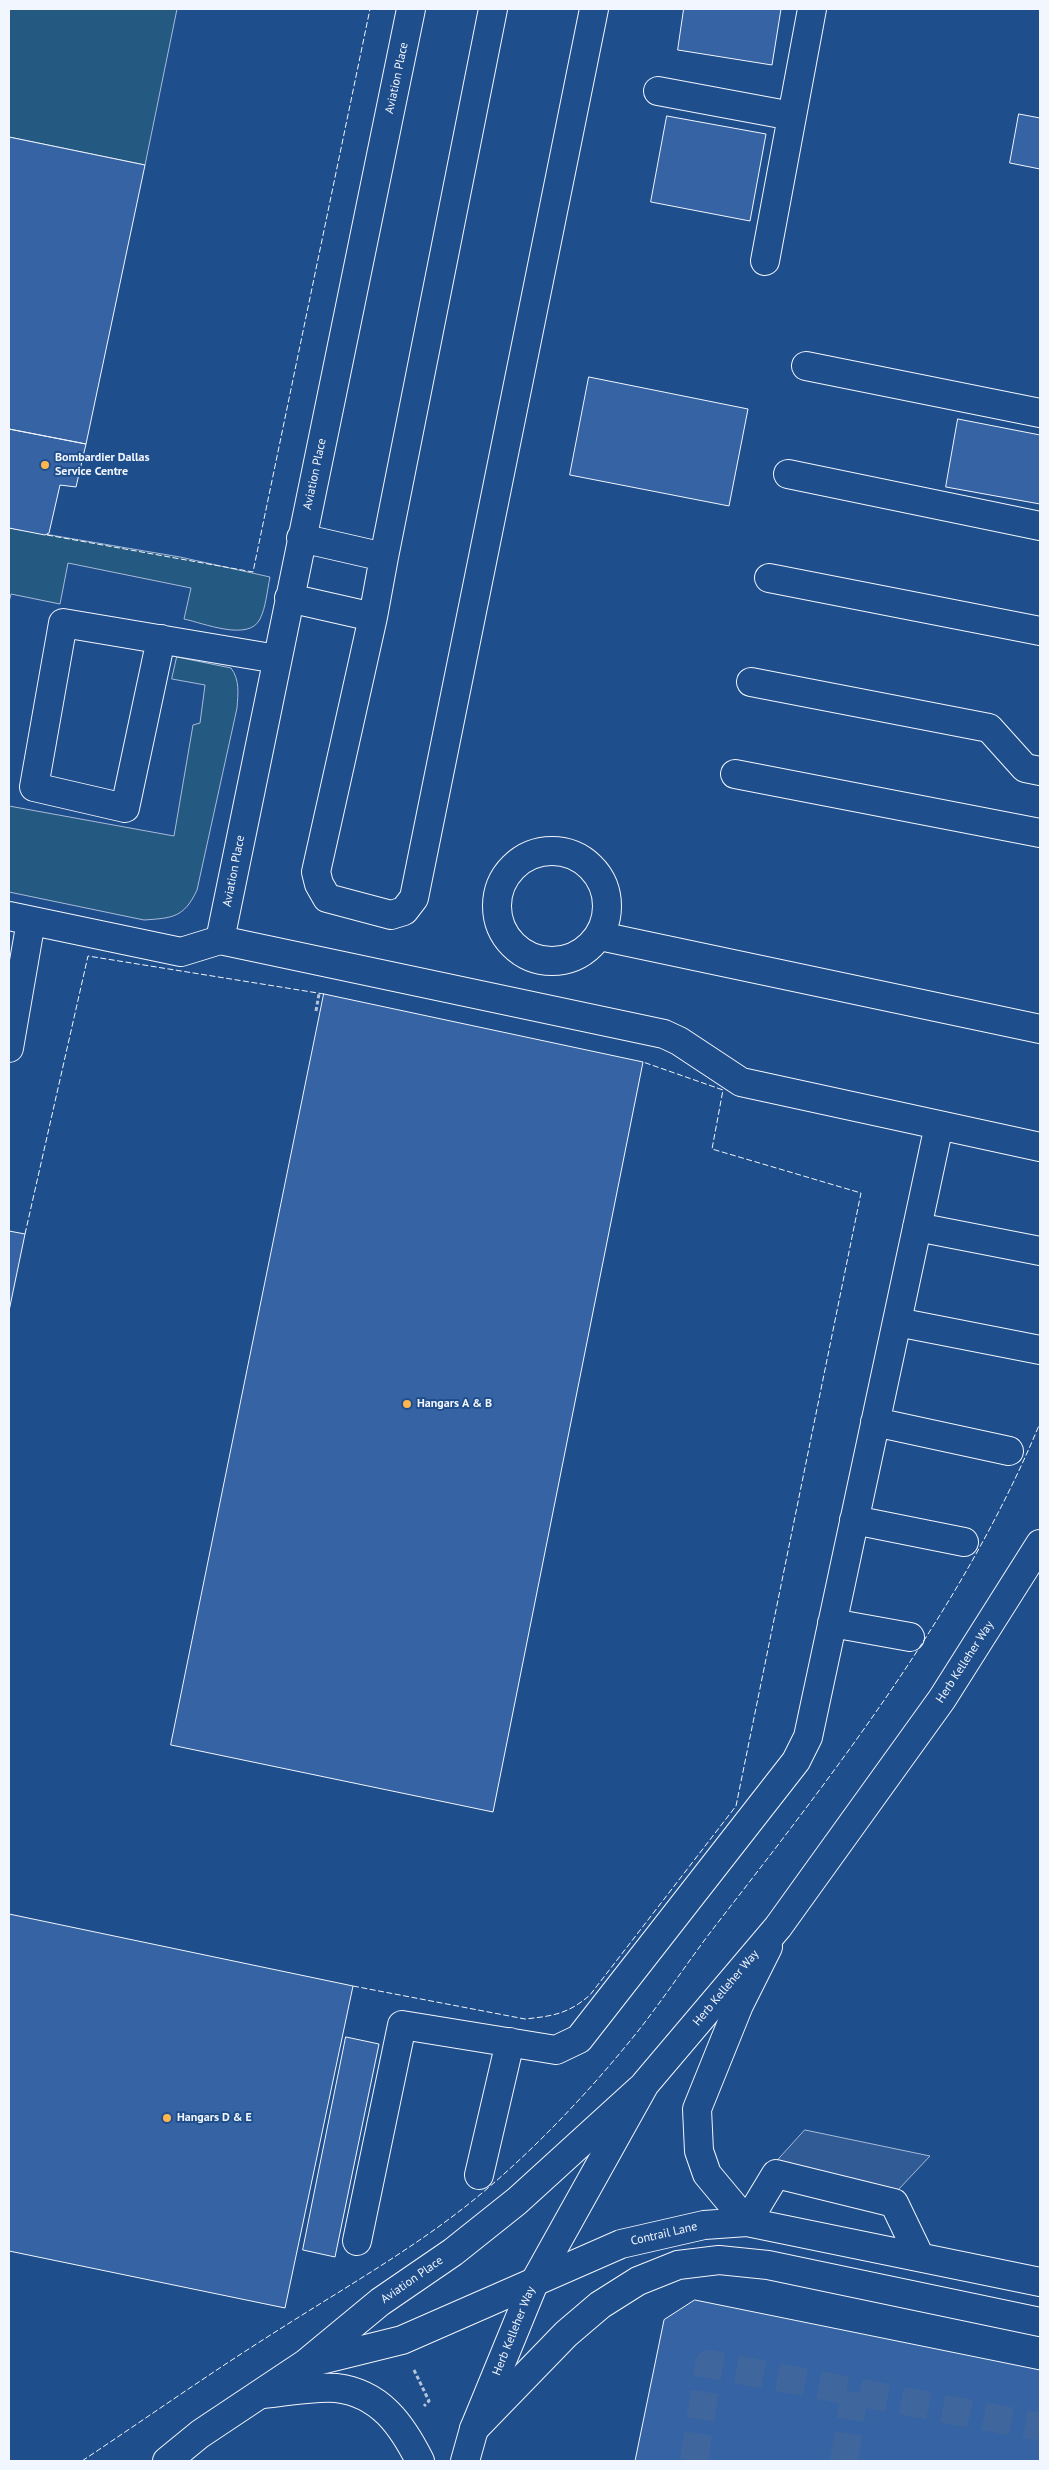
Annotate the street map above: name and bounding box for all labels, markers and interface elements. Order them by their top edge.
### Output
street label: Aviation Place [382,41,412,115]
street label: Aviation Place [300,437,330,511]
place label: Bombardier Dallas Service Centre [55,451,150,479]
marker: Bombardier Dallas Service Centre [39,459,51,471]
street label: Aviation Place [220,834,248,908]
place label: Hangars A & B [417,1397,492,1411]
marker: Hangars A & B [401,1398,413,1410]
street label: Herb Kelleher Way [933,1618,997,1706]
street label: Herb Kelleher Way [690,1947,762,2029]
place label: Hangars D & E [177,2111,252,2125]
marker: Hangars D & E [161,2112,173,2124]
street label: Contrail Lane [629,2219,699,2249]
street label: Aviation Place [378,2253,446,2307]
street label: Herb Kelleher Way [490,2284,538,2378]

